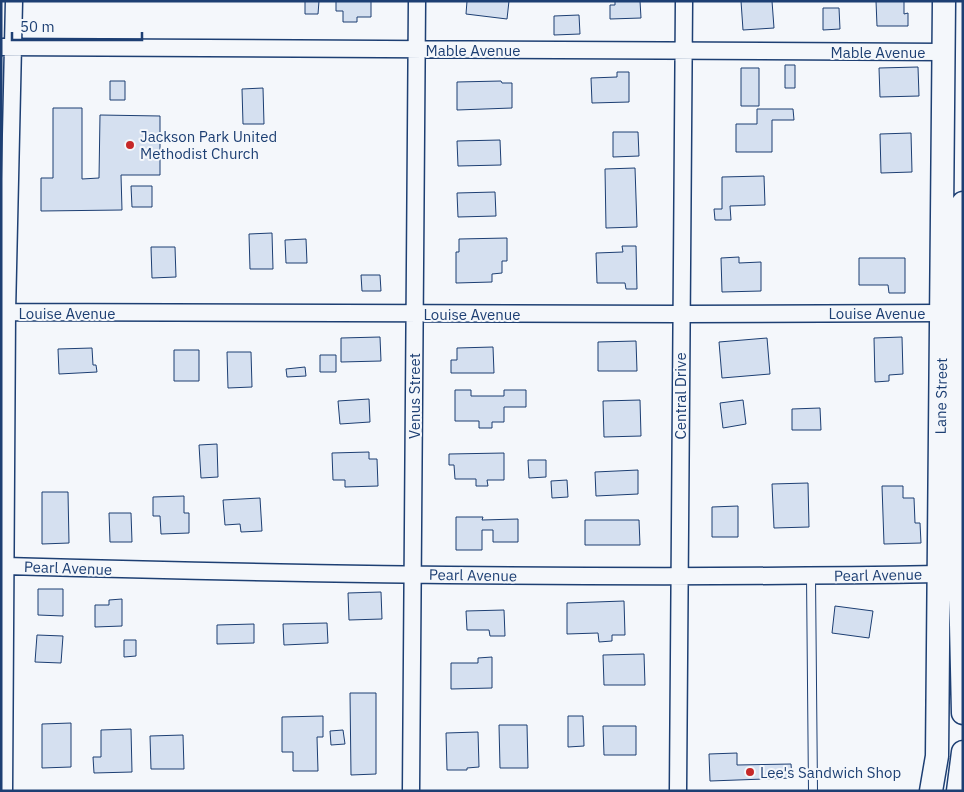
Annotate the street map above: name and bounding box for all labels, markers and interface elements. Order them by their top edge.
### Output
scale bar [12,10,142,42]
text: 50 m [20,17,55,36]
street label: Mable Avenue [426,41,520,60]
street label: Mable Avenue [831,43,925,62]
place label: Jackson Park United Methodist Church [140,127,277,163]
marker: Jackson Park United Methodist Church [124,139,136,151]
street label: Louise Avenue [18,304,116,323]
street label: Louise Avenue [828,304,926,323]
street label: Louise Avenue [423,305,521,324]
street label: Central Drive [671,352,690,440]
street label: Venus Street [405,353,424,439]
street label: Lane Street [931,357,951,435]
street label: Pearl Avenue [24,557,112,579]
street label: Pearl Avenue [429,565,517,585]
street label: Pearl Avenue [834,565,922,585]
place label: Lee's Sandwich Shop [760,763,901,782]
marker: Lee's Sandwich Shop [744,766,756,778]

